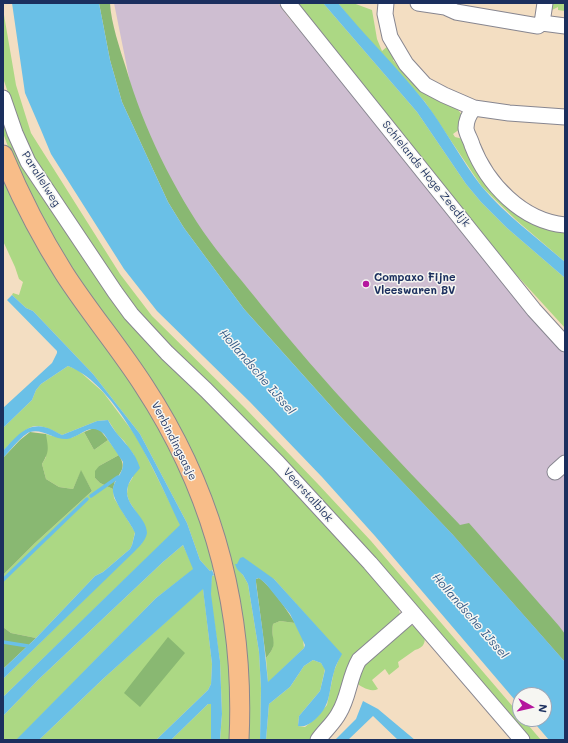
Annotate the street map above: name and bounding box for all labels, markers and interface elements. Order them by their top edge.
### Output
street label: Schielands Hoge Zeedijk [379,118,473,230]
street label: Parallelweg [19,149,63,209]
place label: Compaxo Fijne Vleeswaren BV [374,271,455,297]
marker: Compaxo Fijne Vleeswaren BV [361,279,371,289]
water label: Hollandsche IJssel [216,326,298,418]
street label: Verbindingsasje [148,399,200,483]
street label: Veerstalblok [280,465,336,525]
water label: Hollandsche IJssel [429,570,511,662]
north arrow [512,687,552,727]
text: N [535,703,551,714]

